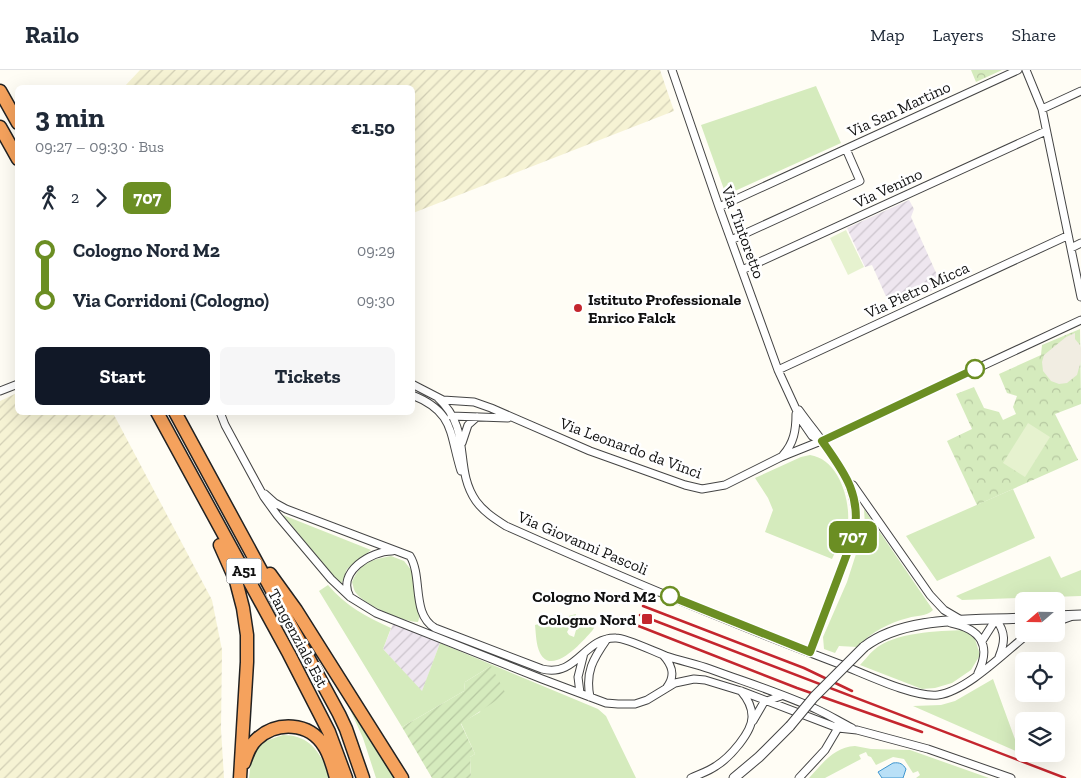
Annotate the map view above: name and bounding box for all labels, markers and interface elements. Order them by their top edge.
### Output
text: Railo [25,20,79,49]
text: Map [870,24,905,46]
text: Layers [933,24,984,46]
text: Share [1012,24,1056,46]
street label: Via San Martino [844,77,953,142]
text: 3 min [35,101,105,134]
text: €1.50 [351,116,395,139]
text: 09:27 – 09:30 · Bus [35,137,164,156]
street label: Via Venino [850,164,925,213]
street label: Via Tintoretto [717,182,769,281]
icon: walk [35,184,63,212]
icon: forward [87,184,115,212]
text: 707 [133,187,161,209]
text: 2 [71,188,79,207]
text: Cologno Nord M2 [73,239,220,262]
text: 09:29 [357,241,395,260]
street label: Via Pietro Micca [861,257,972,323]
text: Via Corridoni (Cologno) [73,289,269,312]
place label: Istituto Professionale Enrico Falck [588,290,742,327]
text: 09:30 [357,291,395,310]
marker: Istituto Professionale Enrico Falck [572,302,584,314]
button: Start [35,347,210,405]
button: Tickets [220,347,395,405]
unlabelled marker [965,359,985,379]
street label: Via Leonardo da Vinci [556,413,705,483]
street label: Via Giovanni Pascoli [514,507,652,579]
line badge: 707 [824,521,882,553]
text: 707 [839,526,867,548]
road number: A51 [226,558,262,584]
street label: Tangenziale Est [264,585,332,691]
marker: Cologno Nord M2 [660,586,680,606]
place label: Cologno Nord M2 [532,587,656,606]
north arrow [1015,592,1065,642]
map controls [1015,592,1065,762]
place label: Cologno Nord [538,610,636,629]
marker: Cologno Nord [640,612,654,626]
button: locate [1015,652,1065,702]
button: layers [1015,712,1065,762]

